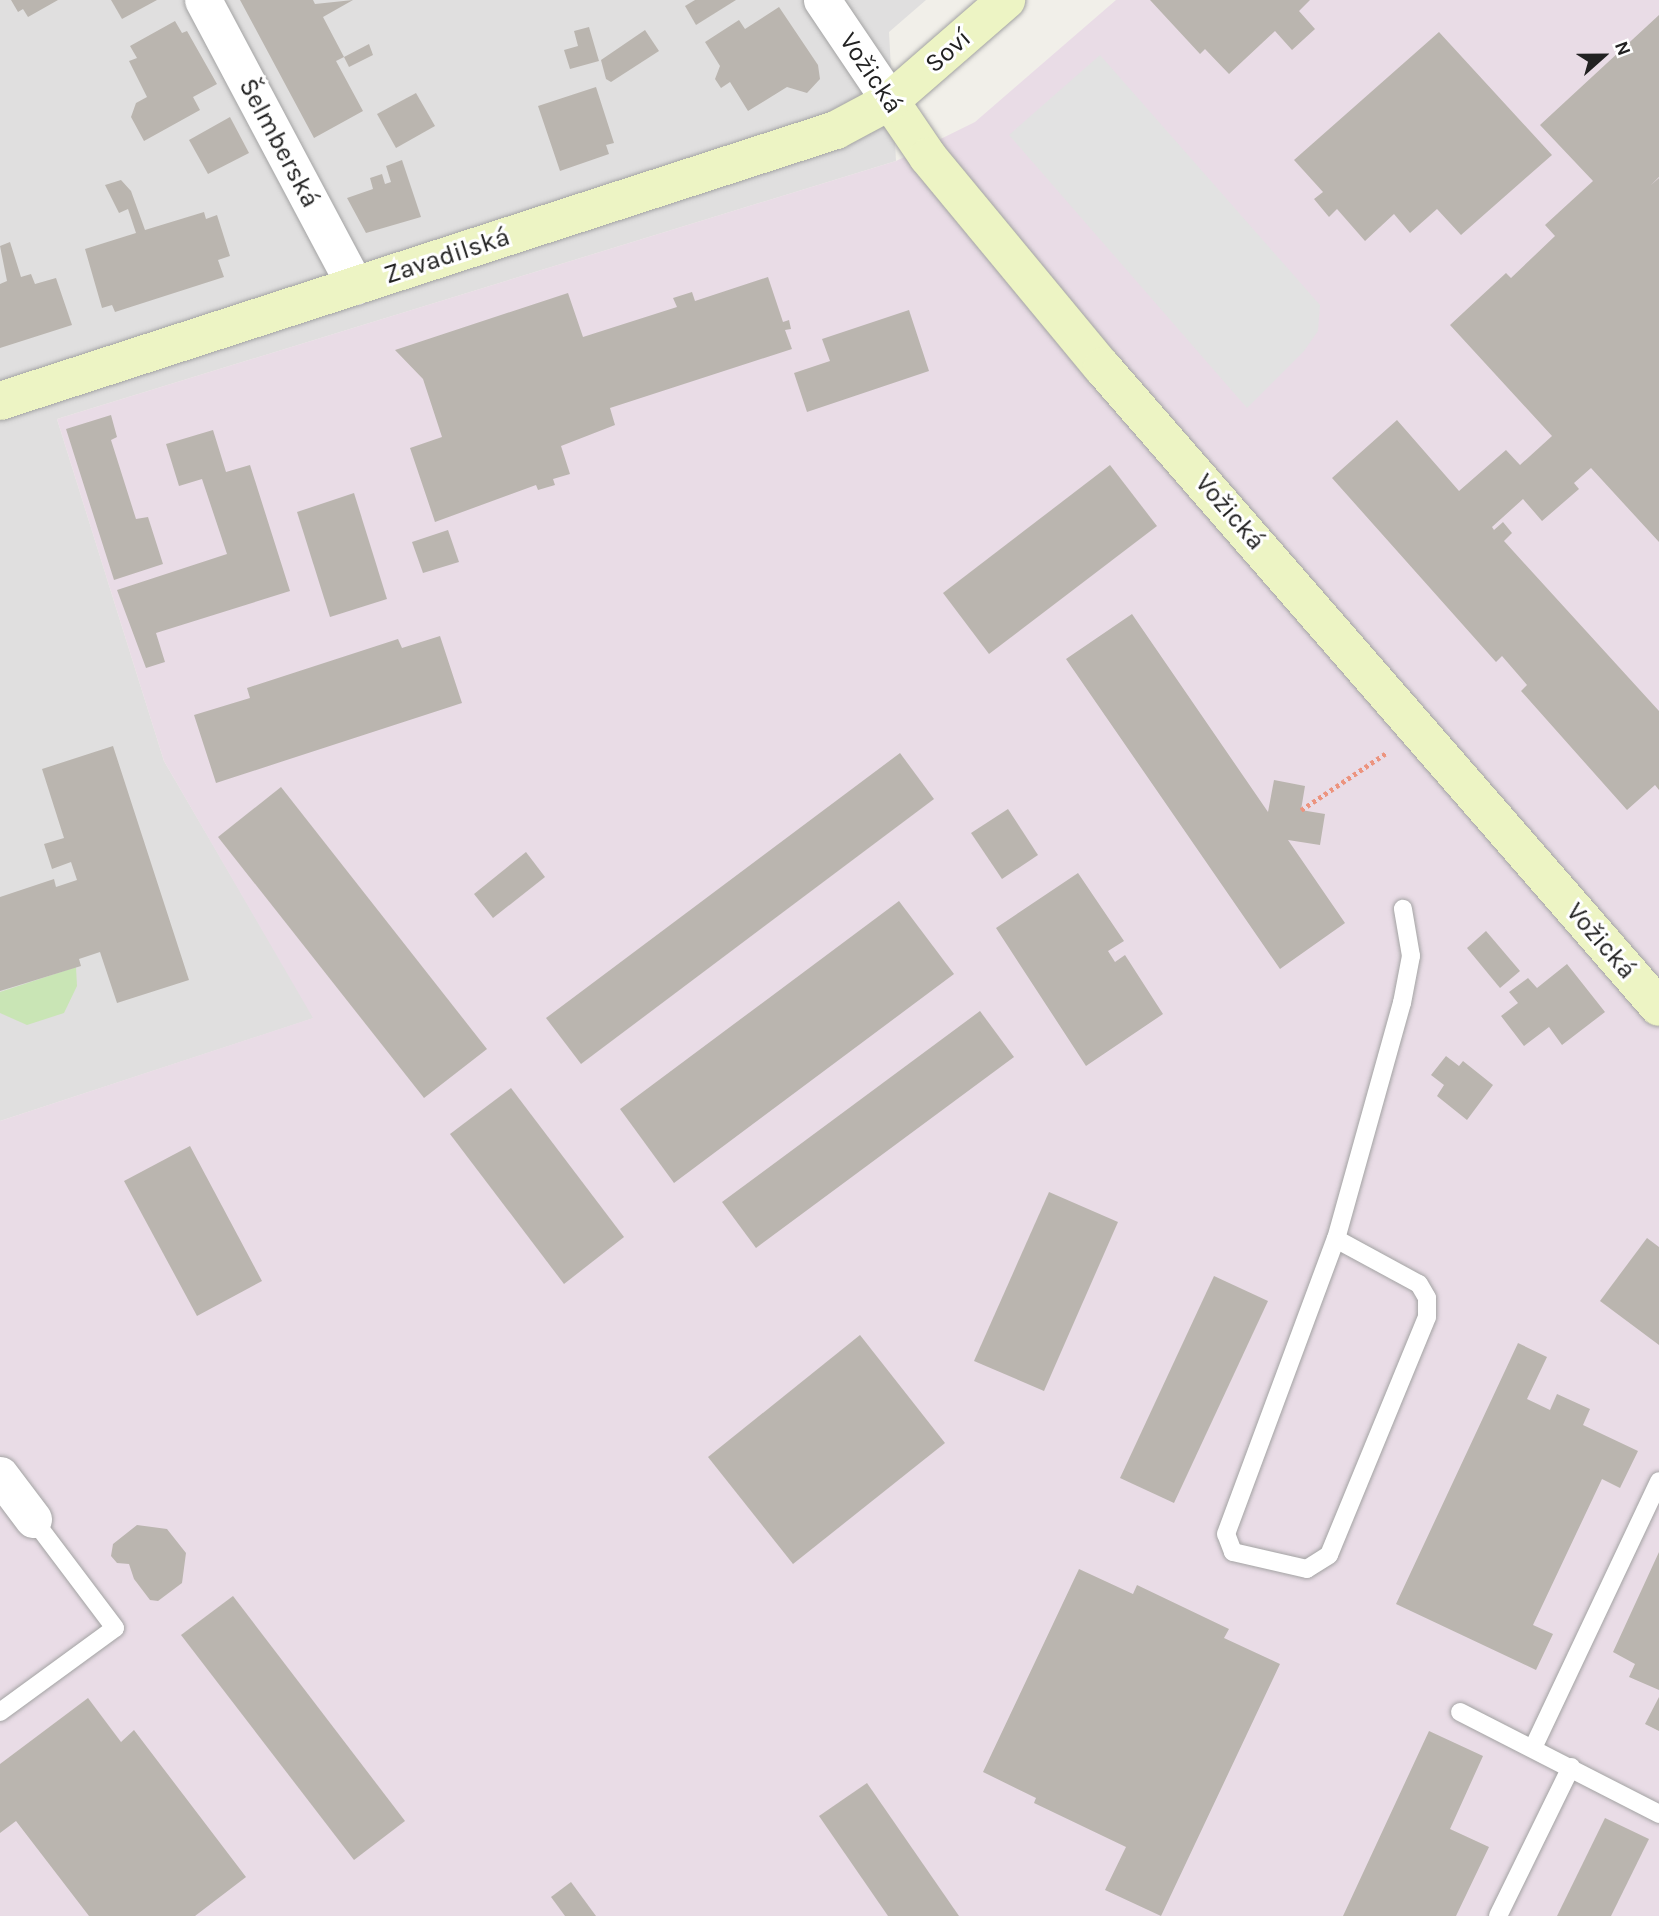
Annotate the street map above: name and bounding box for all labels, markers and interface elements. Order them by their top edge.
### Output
north arrow [1568,21,1638,91]
street label: Soví [919,23,977,79]
street label: Vožická [833,27,909,119]
text: N [1610,38,1635,59]
street label: Šelmberská [232,73,326,213]
street label: Zavadilská [380,221,514,291]
street label: Vožická [1189,468,1271,556]
street label: Vožická [1560,897,1642,985]

